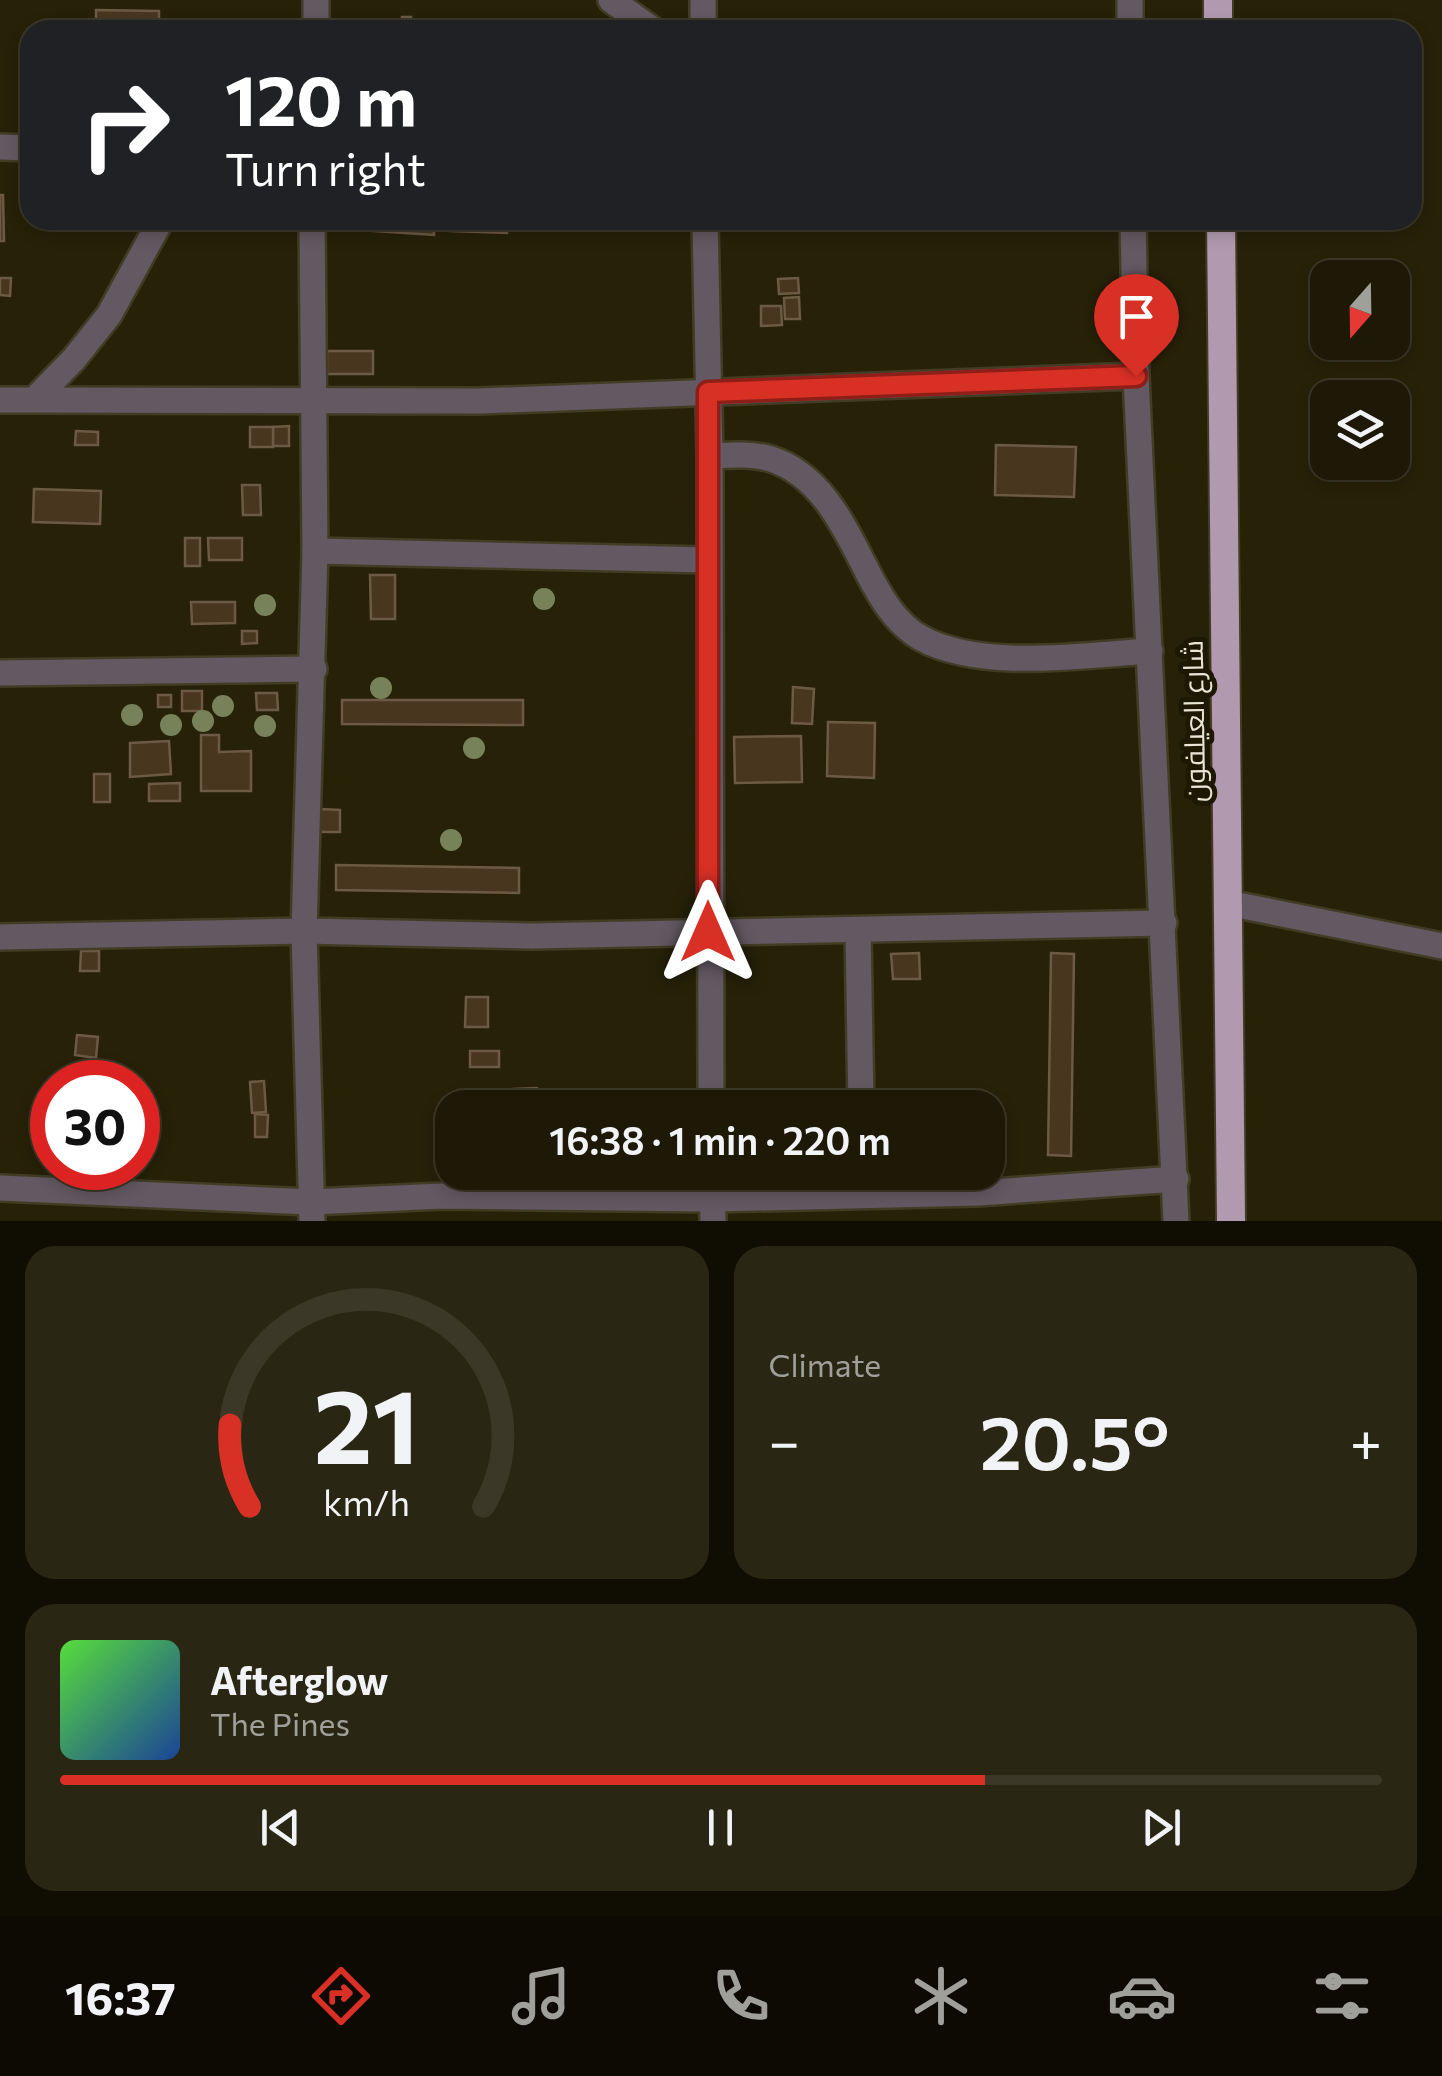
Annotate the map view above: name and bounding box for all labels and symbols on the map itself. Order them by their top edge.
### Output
north arrow [1310,260,1410,360]
pin [1094,274,1179,377]
street label: شارع العيلفون [1175,640,1214,802]
position arrow [656,880,760,984]
speed limit sign: 30 [30,1060,160,1190]

